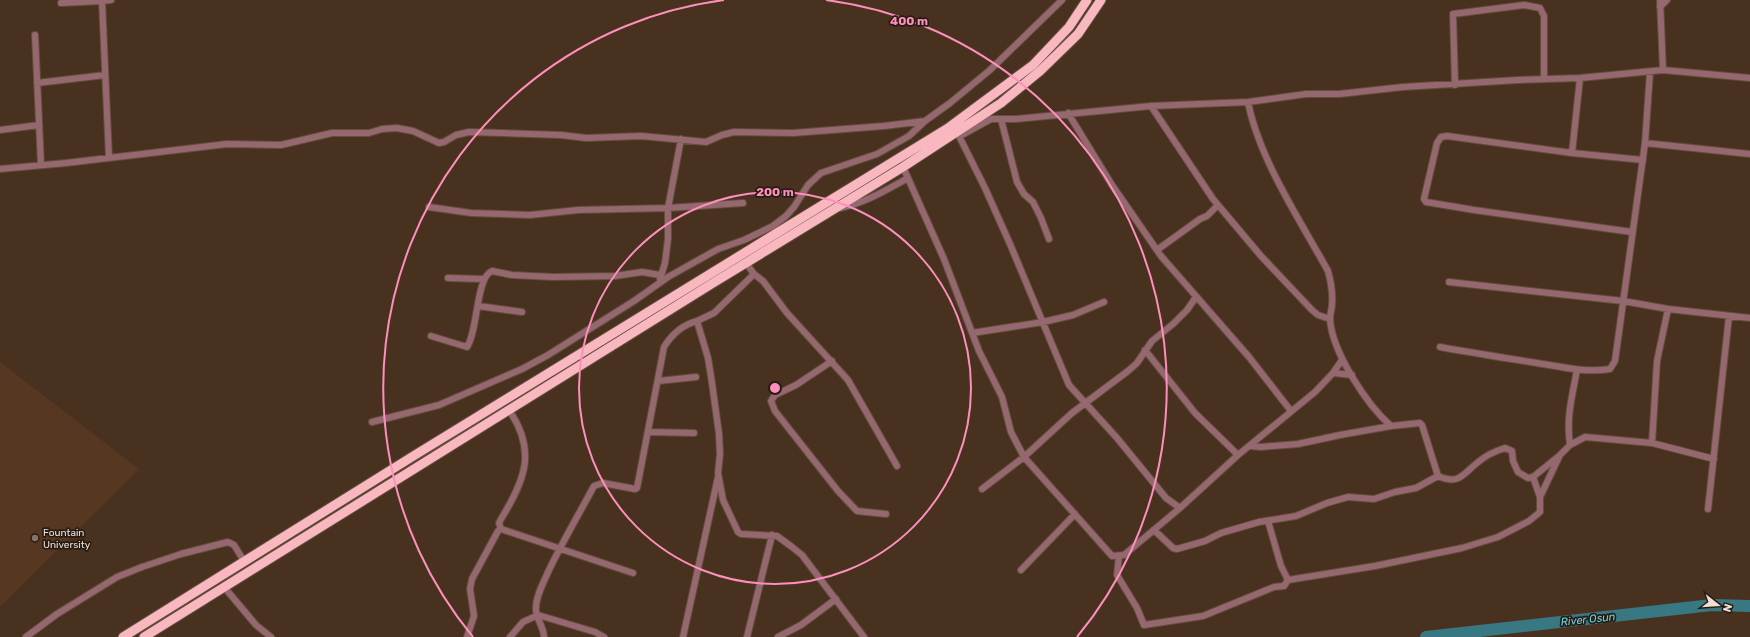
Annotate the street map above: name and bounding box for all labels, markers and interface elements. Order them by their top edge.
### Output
text: 400 m [890,14,928,28]
text: 200 m [756,185,794,199]
centre of rings [768,381,782,395]
place label: Fountain University [43,527,91,551]
marker: Fountain University [30,533,40,543]
north arrow [1698,585,1738,625]
text: N [1720,602,1734,614]
water label: River Osun [1560,610,1616,629]

